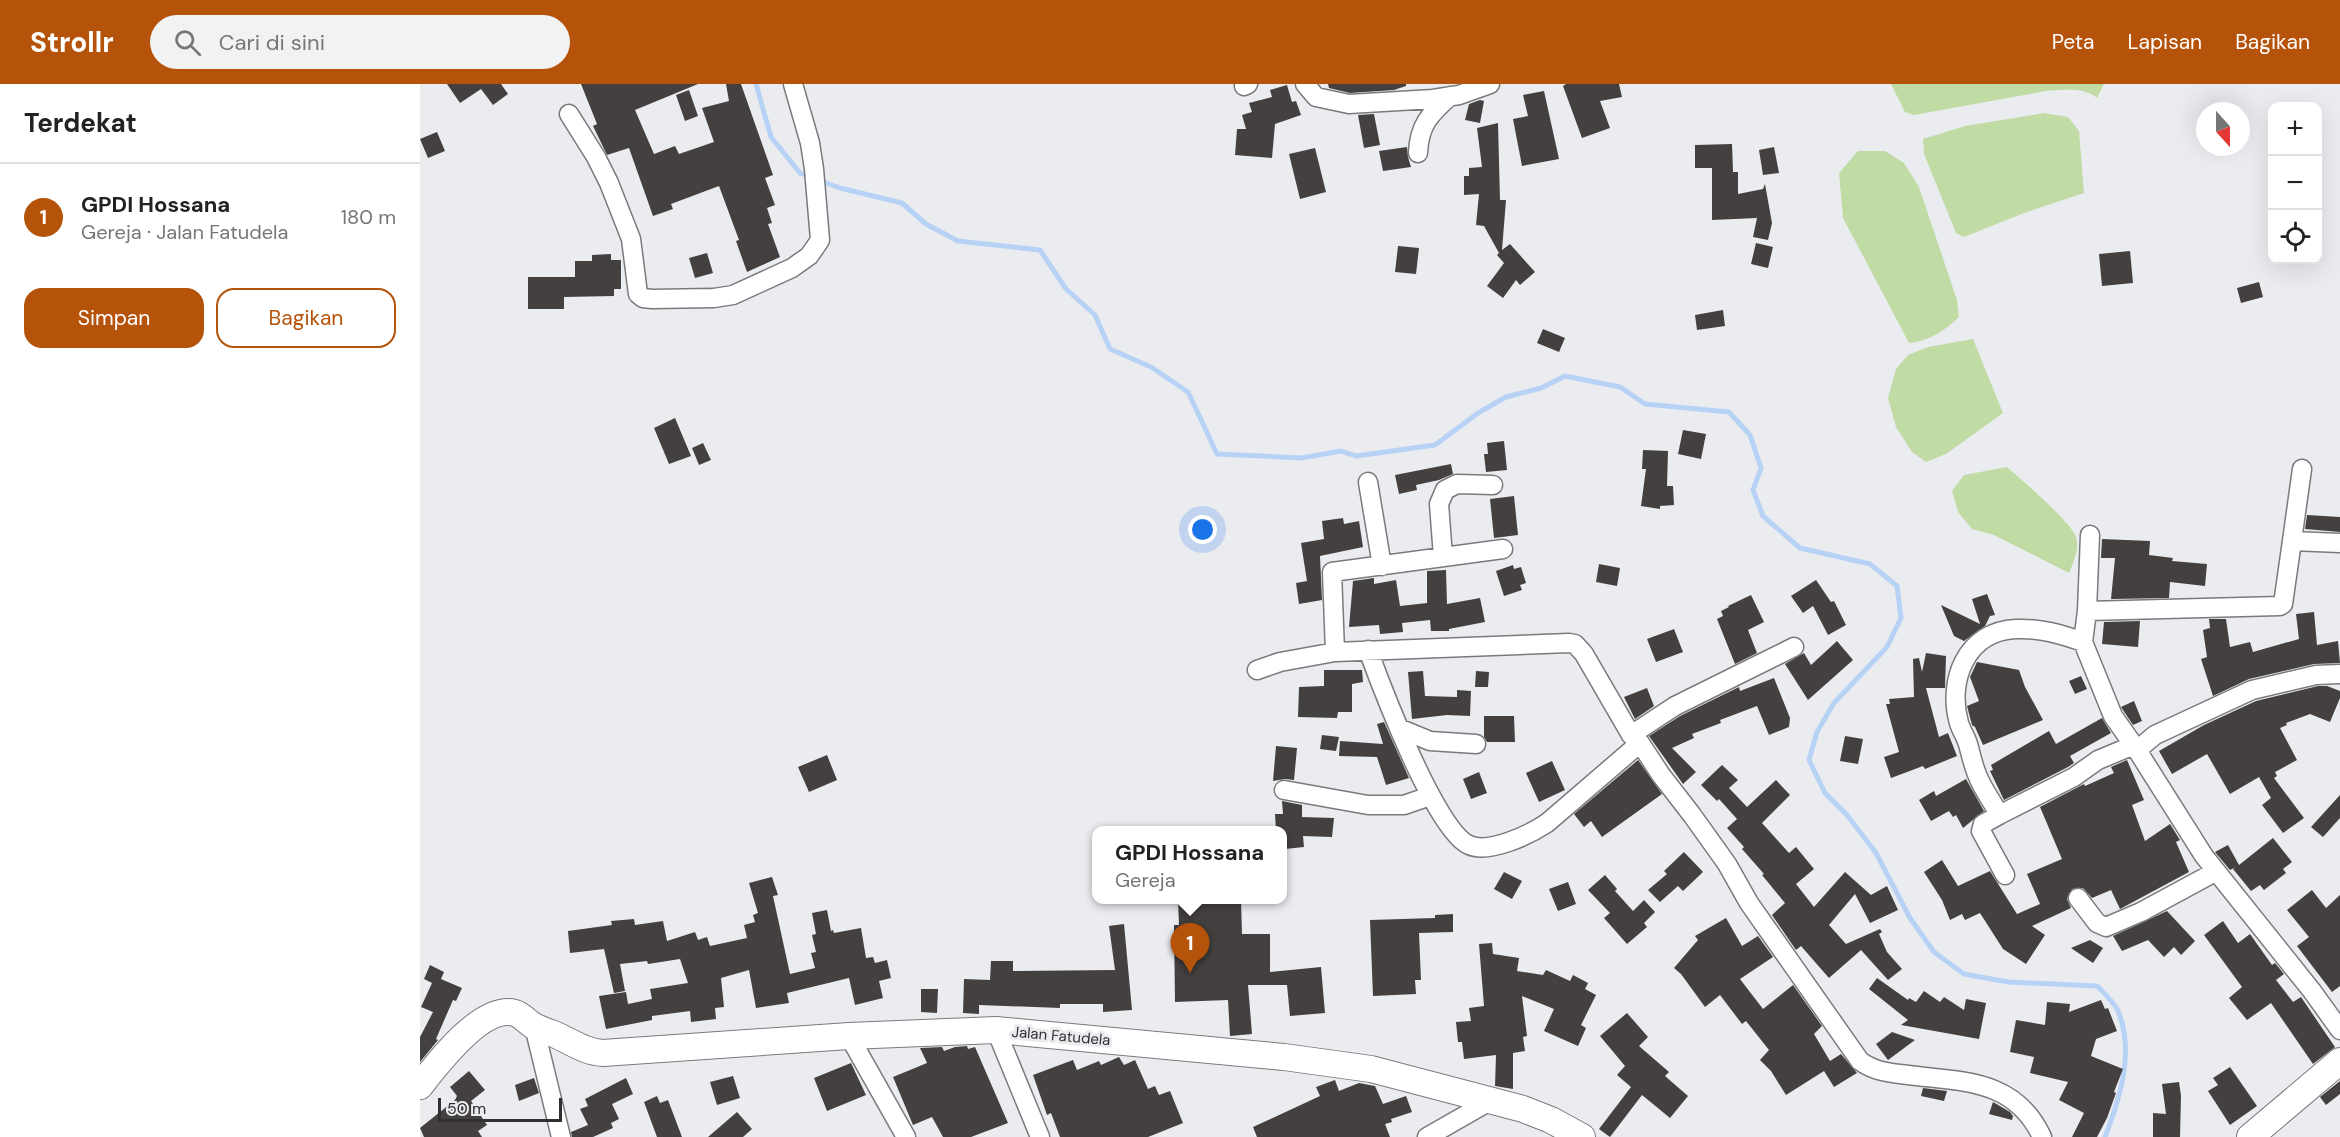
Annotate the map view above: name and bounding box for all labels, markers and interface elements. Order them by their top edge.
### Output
search box [150,15,570,69]
text: Strollr [30,24,114,61]
icon: search [171,26,204,59]
text: Cari di sini [219,28,325,57]
text: Peta [2052,28,2094,56]
text: Lapisan [2127,28,2202,56]
text: Bagikan [2235,28,2310,56]
north arrow [2196,102,2250,156]
map controls [2268,102,2322,264]
button: + [2268,102,2322,156]
text: Terdekat [24,106,137,140]
button: − [2268,156,2322,210]
text: GPDI Hossana [81,190,230,219]
text: 1 [40,204,47,230]
text: 180 m [341,204,396,230]
button: locate [2268,210,2322,264]
text: Gereja · Jalan Fatudela [81,219,288,245]
button: Simpan [24,288,204,348]
button: Bagikan [216,288,396,348]
your location [1188,515,1217,544]
popup [1092,826,1287,904]
text: GPDI Hossana [1115,838,1264,867]
text: Gereja [1115,867,1176,893]
pin: 1 [1170,924,1210,973]
street label: Jalan Fatudela [1011,1022,1111,1050]
scale bar [438,1095,562,1122]
text: 50 m [447,1098,486,1119]

